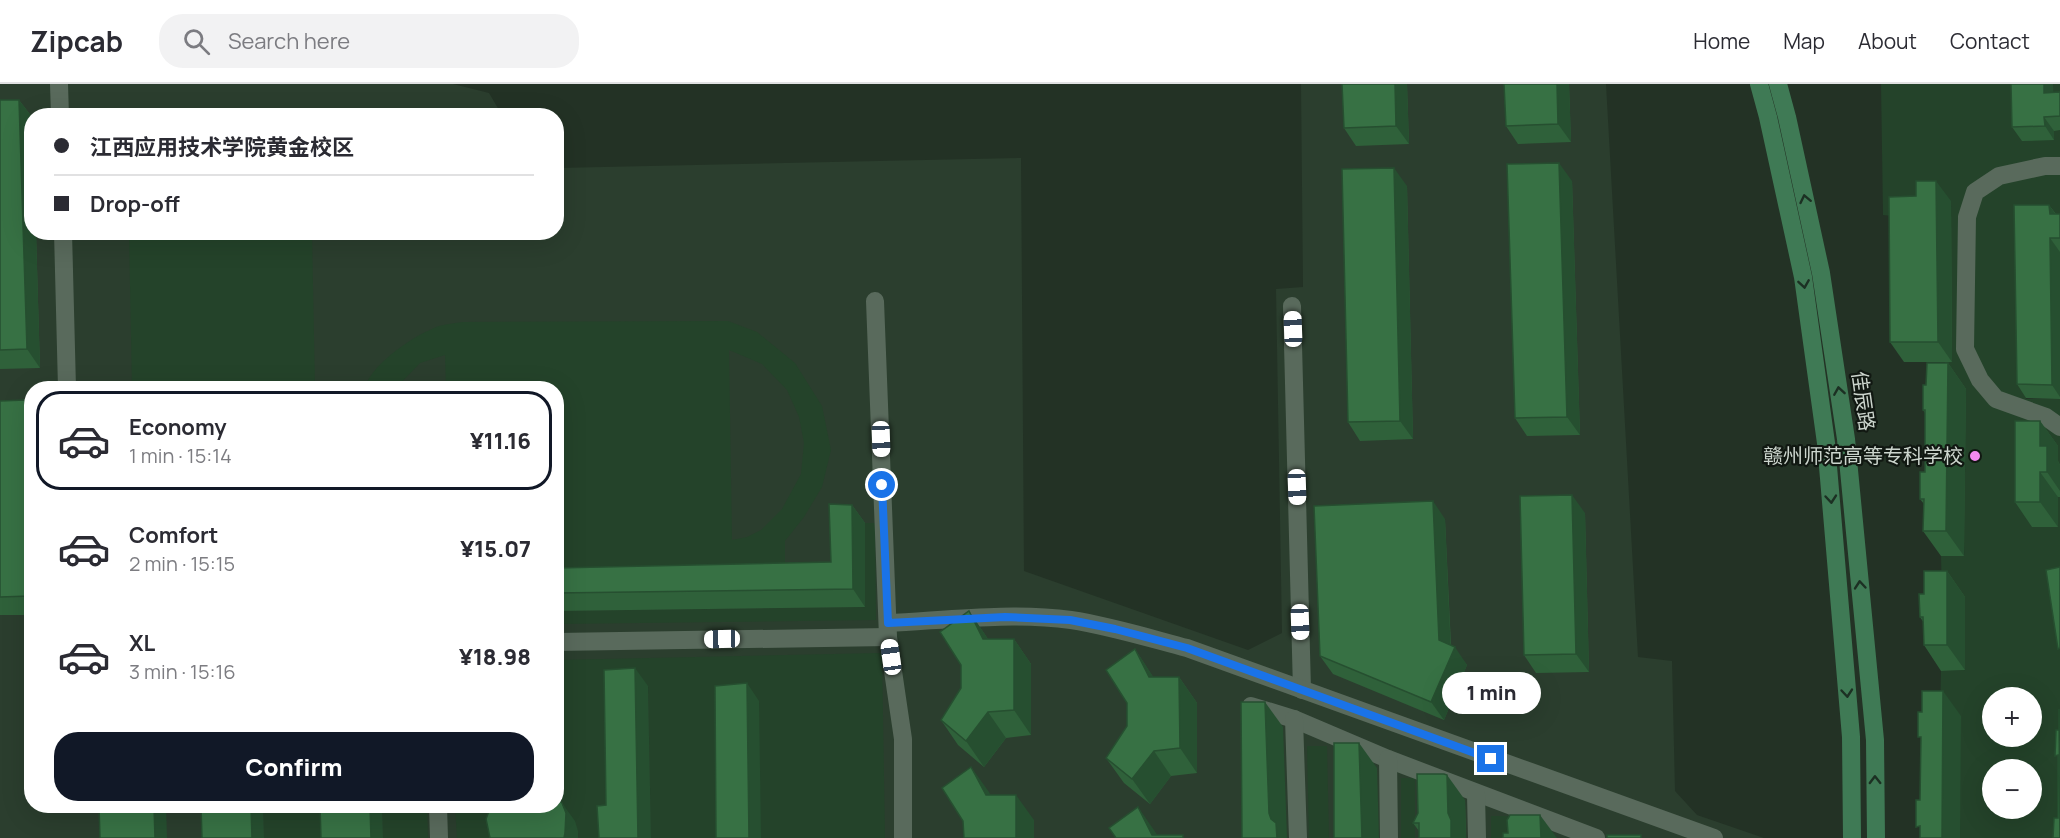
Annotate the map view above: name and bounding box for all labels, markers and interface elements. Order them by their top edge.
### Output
search box [159,14,579,68]
text: Zipcab [30,22,123,60]
icon: search [180,25,213,58]
text: Search here [228,26,350,56]
text: Home [1693,27,1750,55]
text: Map [1783,27,1825,55]
text: About [1858,27,1917,55]
text: Contact [1950,27,2030,55]
text: 江西应用技术学院黄金校区 [90,132,354,162]
text: Drop-off [90,189,180,219]
one-way arrow [1800,195,1813,205]
one-way arrow [1797,280,1809,289]
car [1283,311,1303,347]
street label: 佳辰路 [1846,369,1881,433]
one-way arrow [1834,387,1846,396]
text: Economy [129,412,227,442]
icon: car [57,414,111,468]
car [871,421,891,457]
text: ¥11.16 [470,426,531,456]
text: 1 min · 15:14 [129,442,232,469]
place label: 赣州师范高等专科学校 [1763,442,1963,469]
marker: 赣州师范高等专科学校 [1968,449,1982,463]
car [1287,469,1307,505]
route start [868,471,895,498]
one-way arrow [1824,494,1837,503]
text: Comfort [129,520,218,550]
icon: car [57,522,111,576]
text: ¥15.07 [460,534,531,564]
text: 2 min · 15:15 [129,550,235,577]
one-way arrow [1854,581,1867,590]
car [1290,604,1310,640]
text: XL [129,628,155,658]
icon: car [57,630,111,684]
car [704,630,740,648]
car [880,638,902,676]
text: ¥18.98 [459,642,531,672]
text: 3 min · 15:16 [129,658,236,685]
callout: 1 min [1442,672,1540,714]
text: 1 min [1466,679,1517,706]
map controls [1982,687,2042,819]
button: + [1982,687,2042,747]
one-way arrow [1840,688,1853,698]
button: Confirm [54,732,534,801]
route end [1477,745,1504,772]
button: − [1982,759,2042,819]
one-way arrow [1869,775,1882,784]

